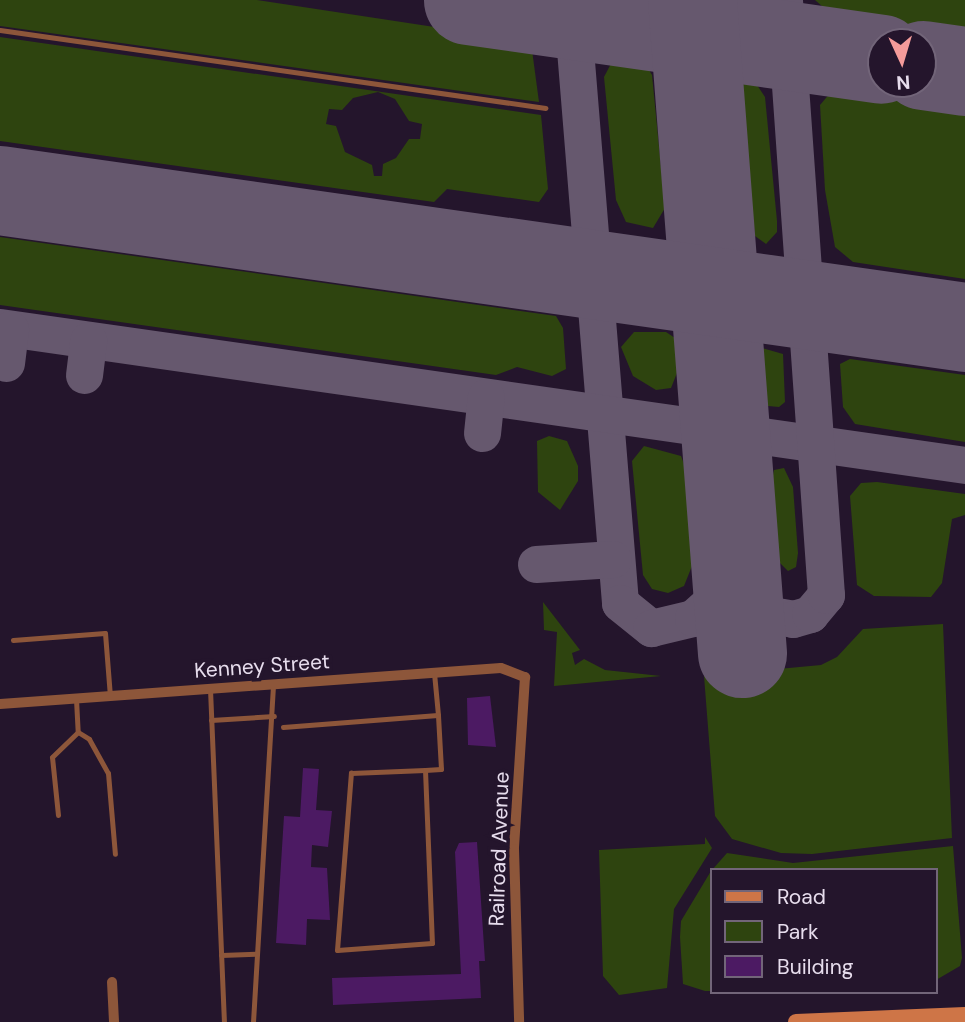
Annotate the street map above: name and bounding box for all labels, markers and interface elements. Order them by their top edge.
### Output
north arrow [867,28,937,98]
text: N [896,69,911,95]
street label: Kenney Street [193,649,331,683]
street label: Railroad Avenue [484,771,514,927]
legend [710,868,937,994]
text: Road [777,883,826,911]
text: Park [777,918,818,946]
text: Building [777,953,853,981]

